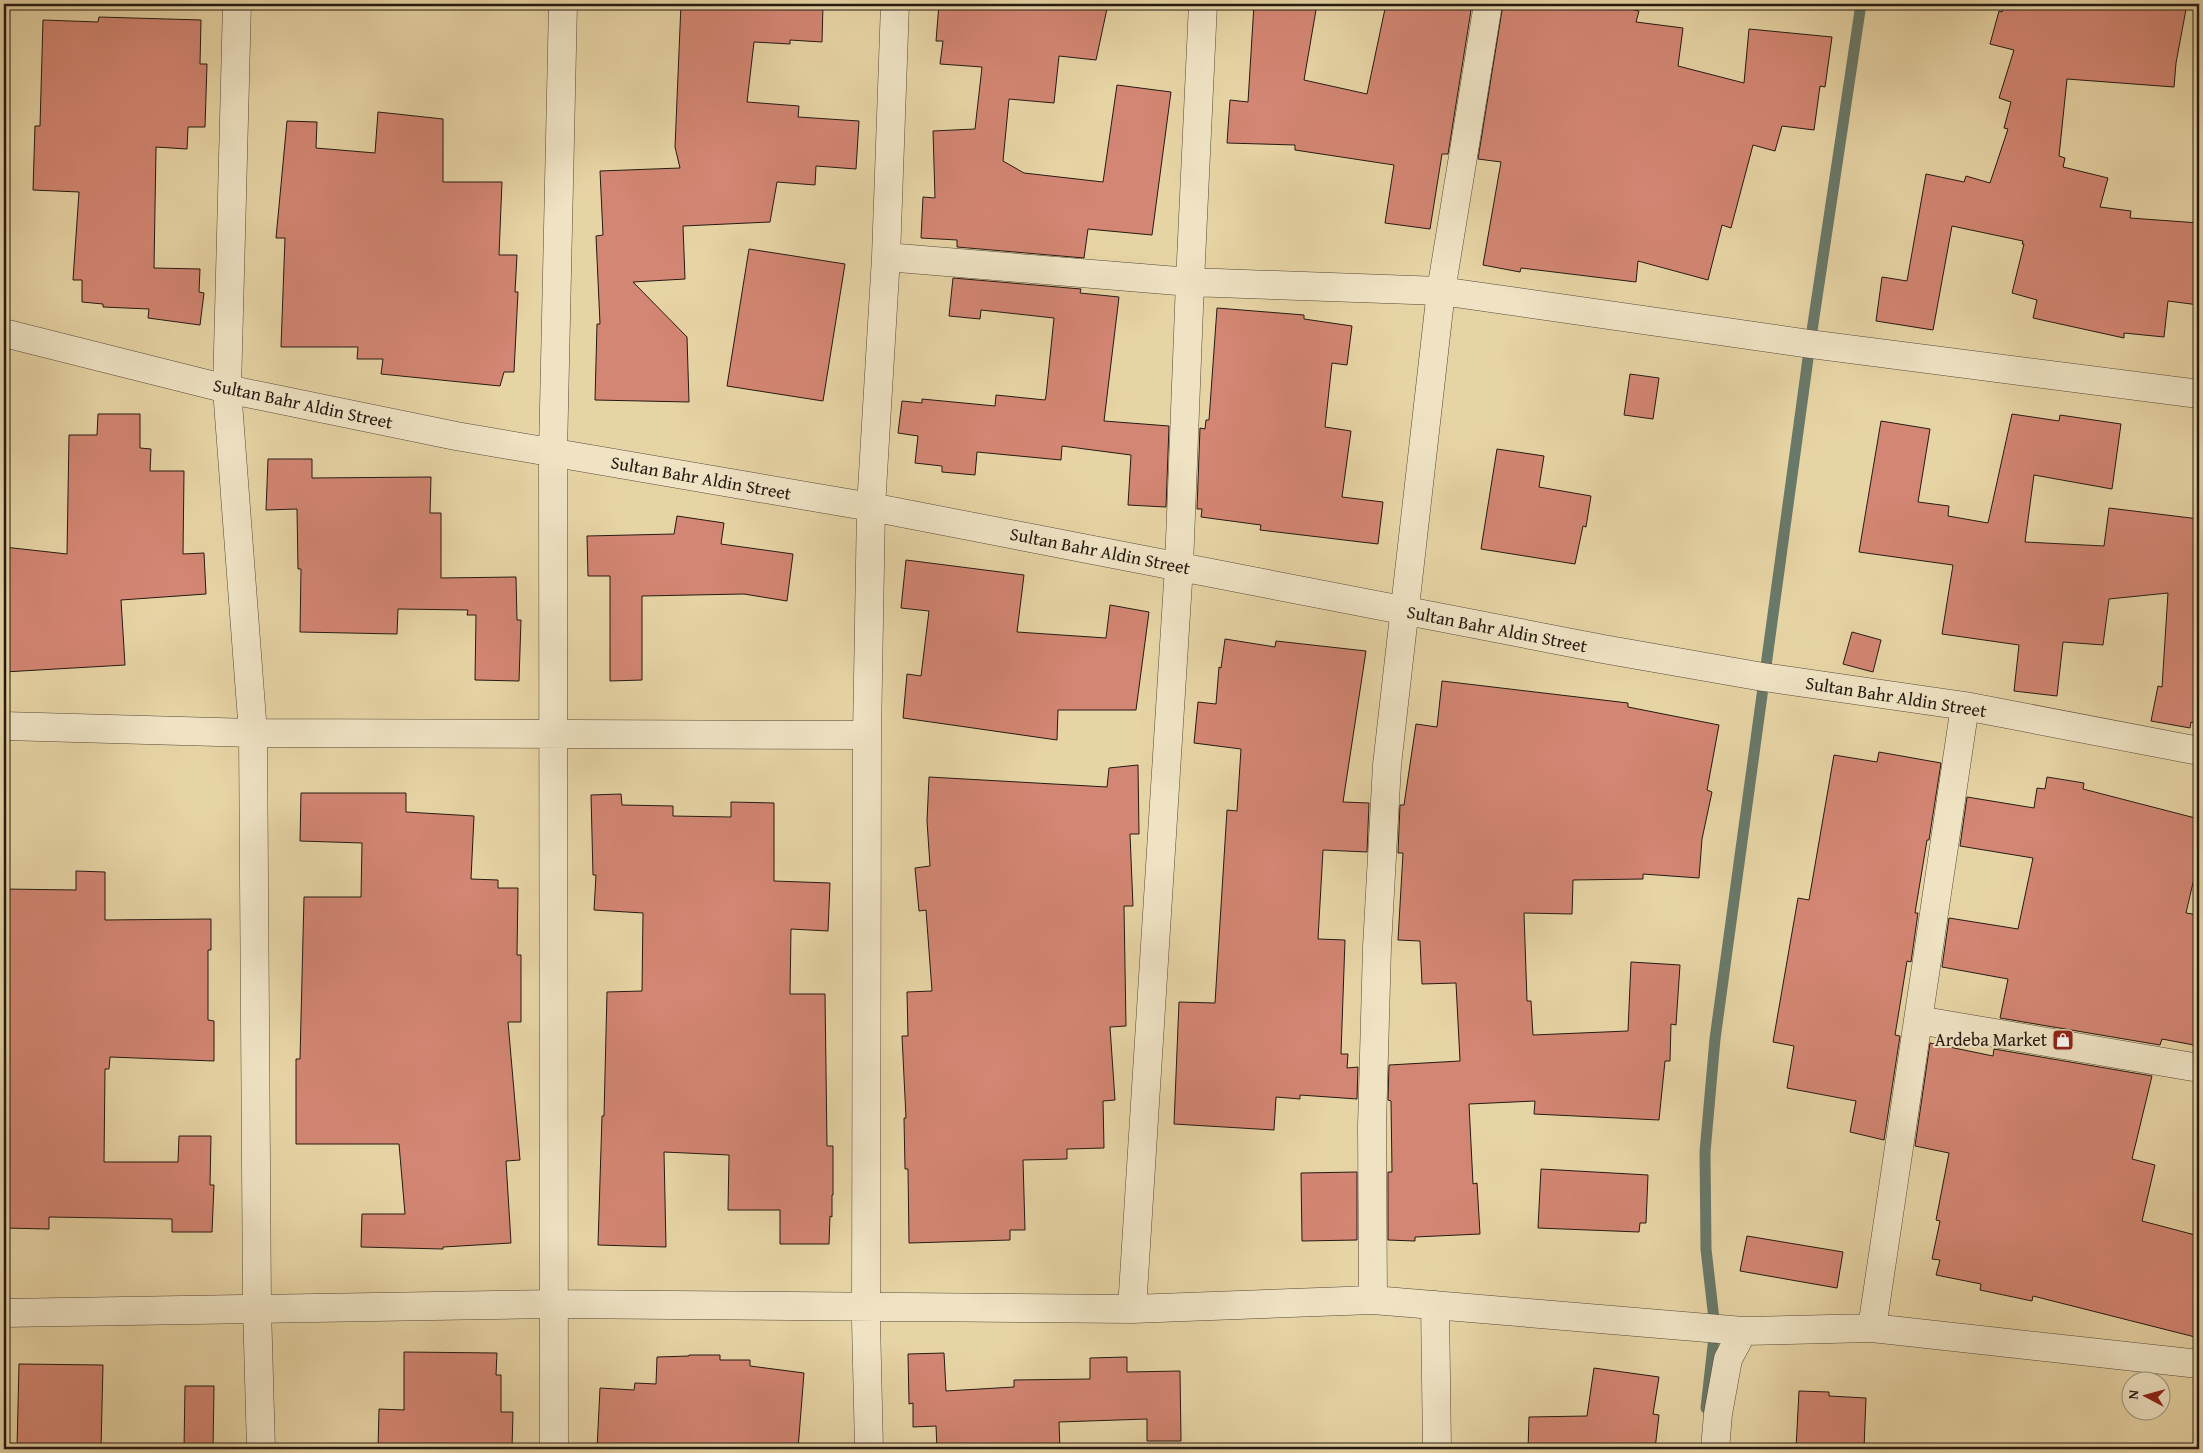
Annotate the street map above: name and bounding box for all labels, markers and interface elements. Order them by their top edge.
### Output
street label: Sultan Bahr Aldin Street [211,371,396,436]
street label: Sultan Bahr Aldin Street [609,448,794,507]
street label: Sultan Bahr Aldin Street [1008,520,1193,581]
street label: Sultan Bahr Aldin Street [1405,598,1590,659]
street label: Sultan Bahr Aldin Street [1804,669,1989,724]
place label: Ardeba Market [1935,1026,2048,1053]
shop icon: Ardeba Market [2051,1028,2075,1052]
north arrow [2120,1370,2170,1420]
text: N [2123,1388,2144,1400]

